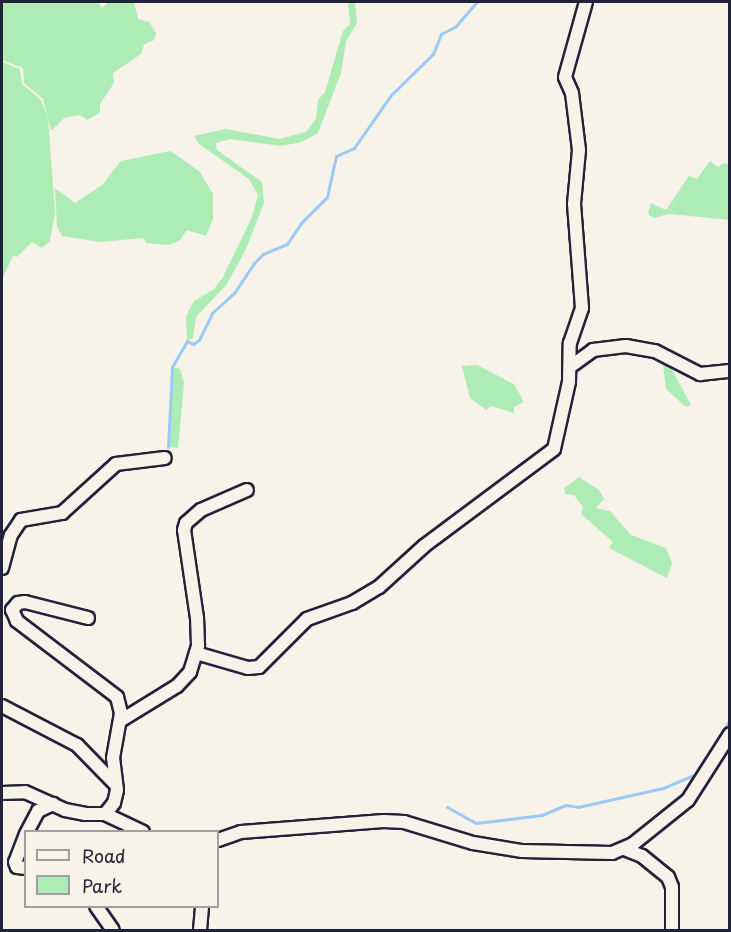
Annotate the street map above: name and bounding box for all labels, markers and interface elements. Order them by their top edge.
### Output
legend [24,830,219,908]
text: Road [82,842,126,869]
text: Park [82,872,122,899]

